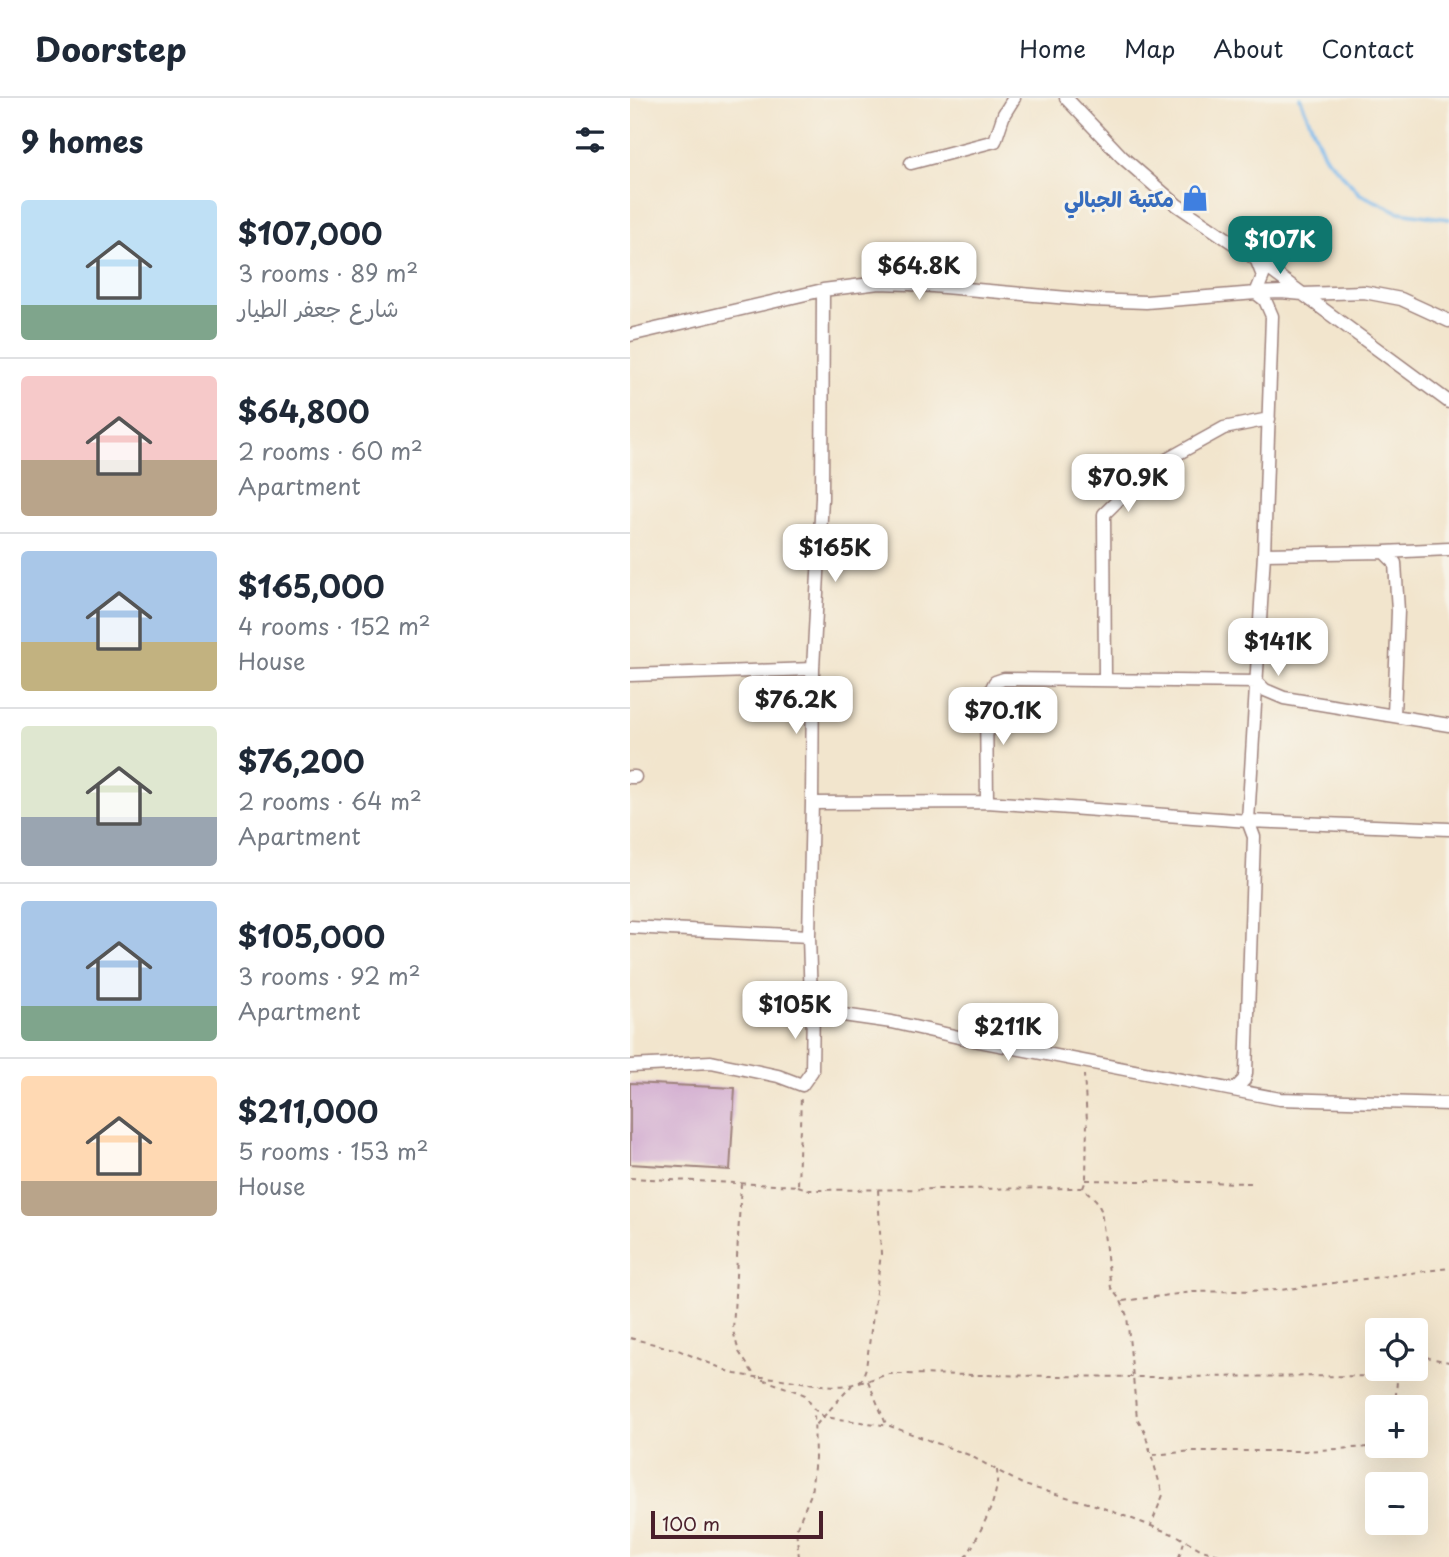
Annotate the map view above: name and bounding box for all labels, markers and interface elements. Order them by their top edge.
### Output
text: Doorstep [35,23,187,73]
text: Home [1019,30,1086,66]
text: Map [1124,30,1175,66]
text: About [1213,30,1283,66]
text: Contact [1321,30,1414,66]
text: 9 homes [21,118,143,163]
icon: filters [571,121,609,159]
place label: مكتبة الجبالي [1064,182,1174,219]
shop icon: مكتبة الجبالي [1180,183,1210,213]
text: $107,000 [238,210,383,255]
pin: $107K [1231,216,1329,276]
text: $107K [1244,221,1316,256]
icon: home [77,228,161,312]
pin: $64.8K [862,242,976,302]
text: $64.8K [877,247,961,282]
text: 3 rooms · 89 m² [238,255,418,290]
text: شارع جعفر الطيار [238,290,399,325]
text: $64,800 [238,388,370,433]
icon: home [77,404,161,488]
text: 2 rooms · 60 m² [238,433,423,468]
pin: $70.9K [1071,454,1185,514]
text: $70.9K [1088,459,1168,494]
text: Apartment [238,468,361,503]
pin: $165K [786,524,884,584]
text: $165K [799,529,871,564]
text: $165,000 [238,563,385,608]
icon: home [77,579,161,663]
text: 4 rooms · 152 m² [238,608,431,643]
pin: $141K [1229,618,1327,678]
text: $141K [1244,623,1312,658]
text: House [238,643,305,678]
pin: $76.2K [739,676,853,736]
text: $76.2K [755,681,837,716]
pin: $70.1K [946,688,1060,747]
text: $70.1K [964,692,1042,727]
text: $76,200 [238,738,365,783]
icon: home [77,754,161,838]
text: 2 rooms · 64 m² [238,783,422,818]
text: Apartment [238,818,361,853]
text: $105,000 [238,913,385,958]
icon: home [77,929,161,1013]
text: 3 rooms · 92 m² [238,958,421,993]
pin: $105K [746,982,844,1041]
text: $105K [758,986,832,1021]
text: Apartment [238,993,361,1028]
pin: $211K [959,1004,1057,1063]
text: $211K [974,1008,1042,1043]
text: $211,000 [238,1088,378,1133]
icon: home [77,1104,161,1188]
text: 5 rooms · 153 m² [238,1133,429,1168]
text: House [238,1168,305,1203]
map controls [1365,1318,1428,1535]
button: locate [1365,1318,1428,1381]
button: + [1365,1395,1428,1458]
button: − [1365,1472,1428,1535]
scale bar [651,1508,822,1540]
text: 100 m [662,1509,720,1537]

